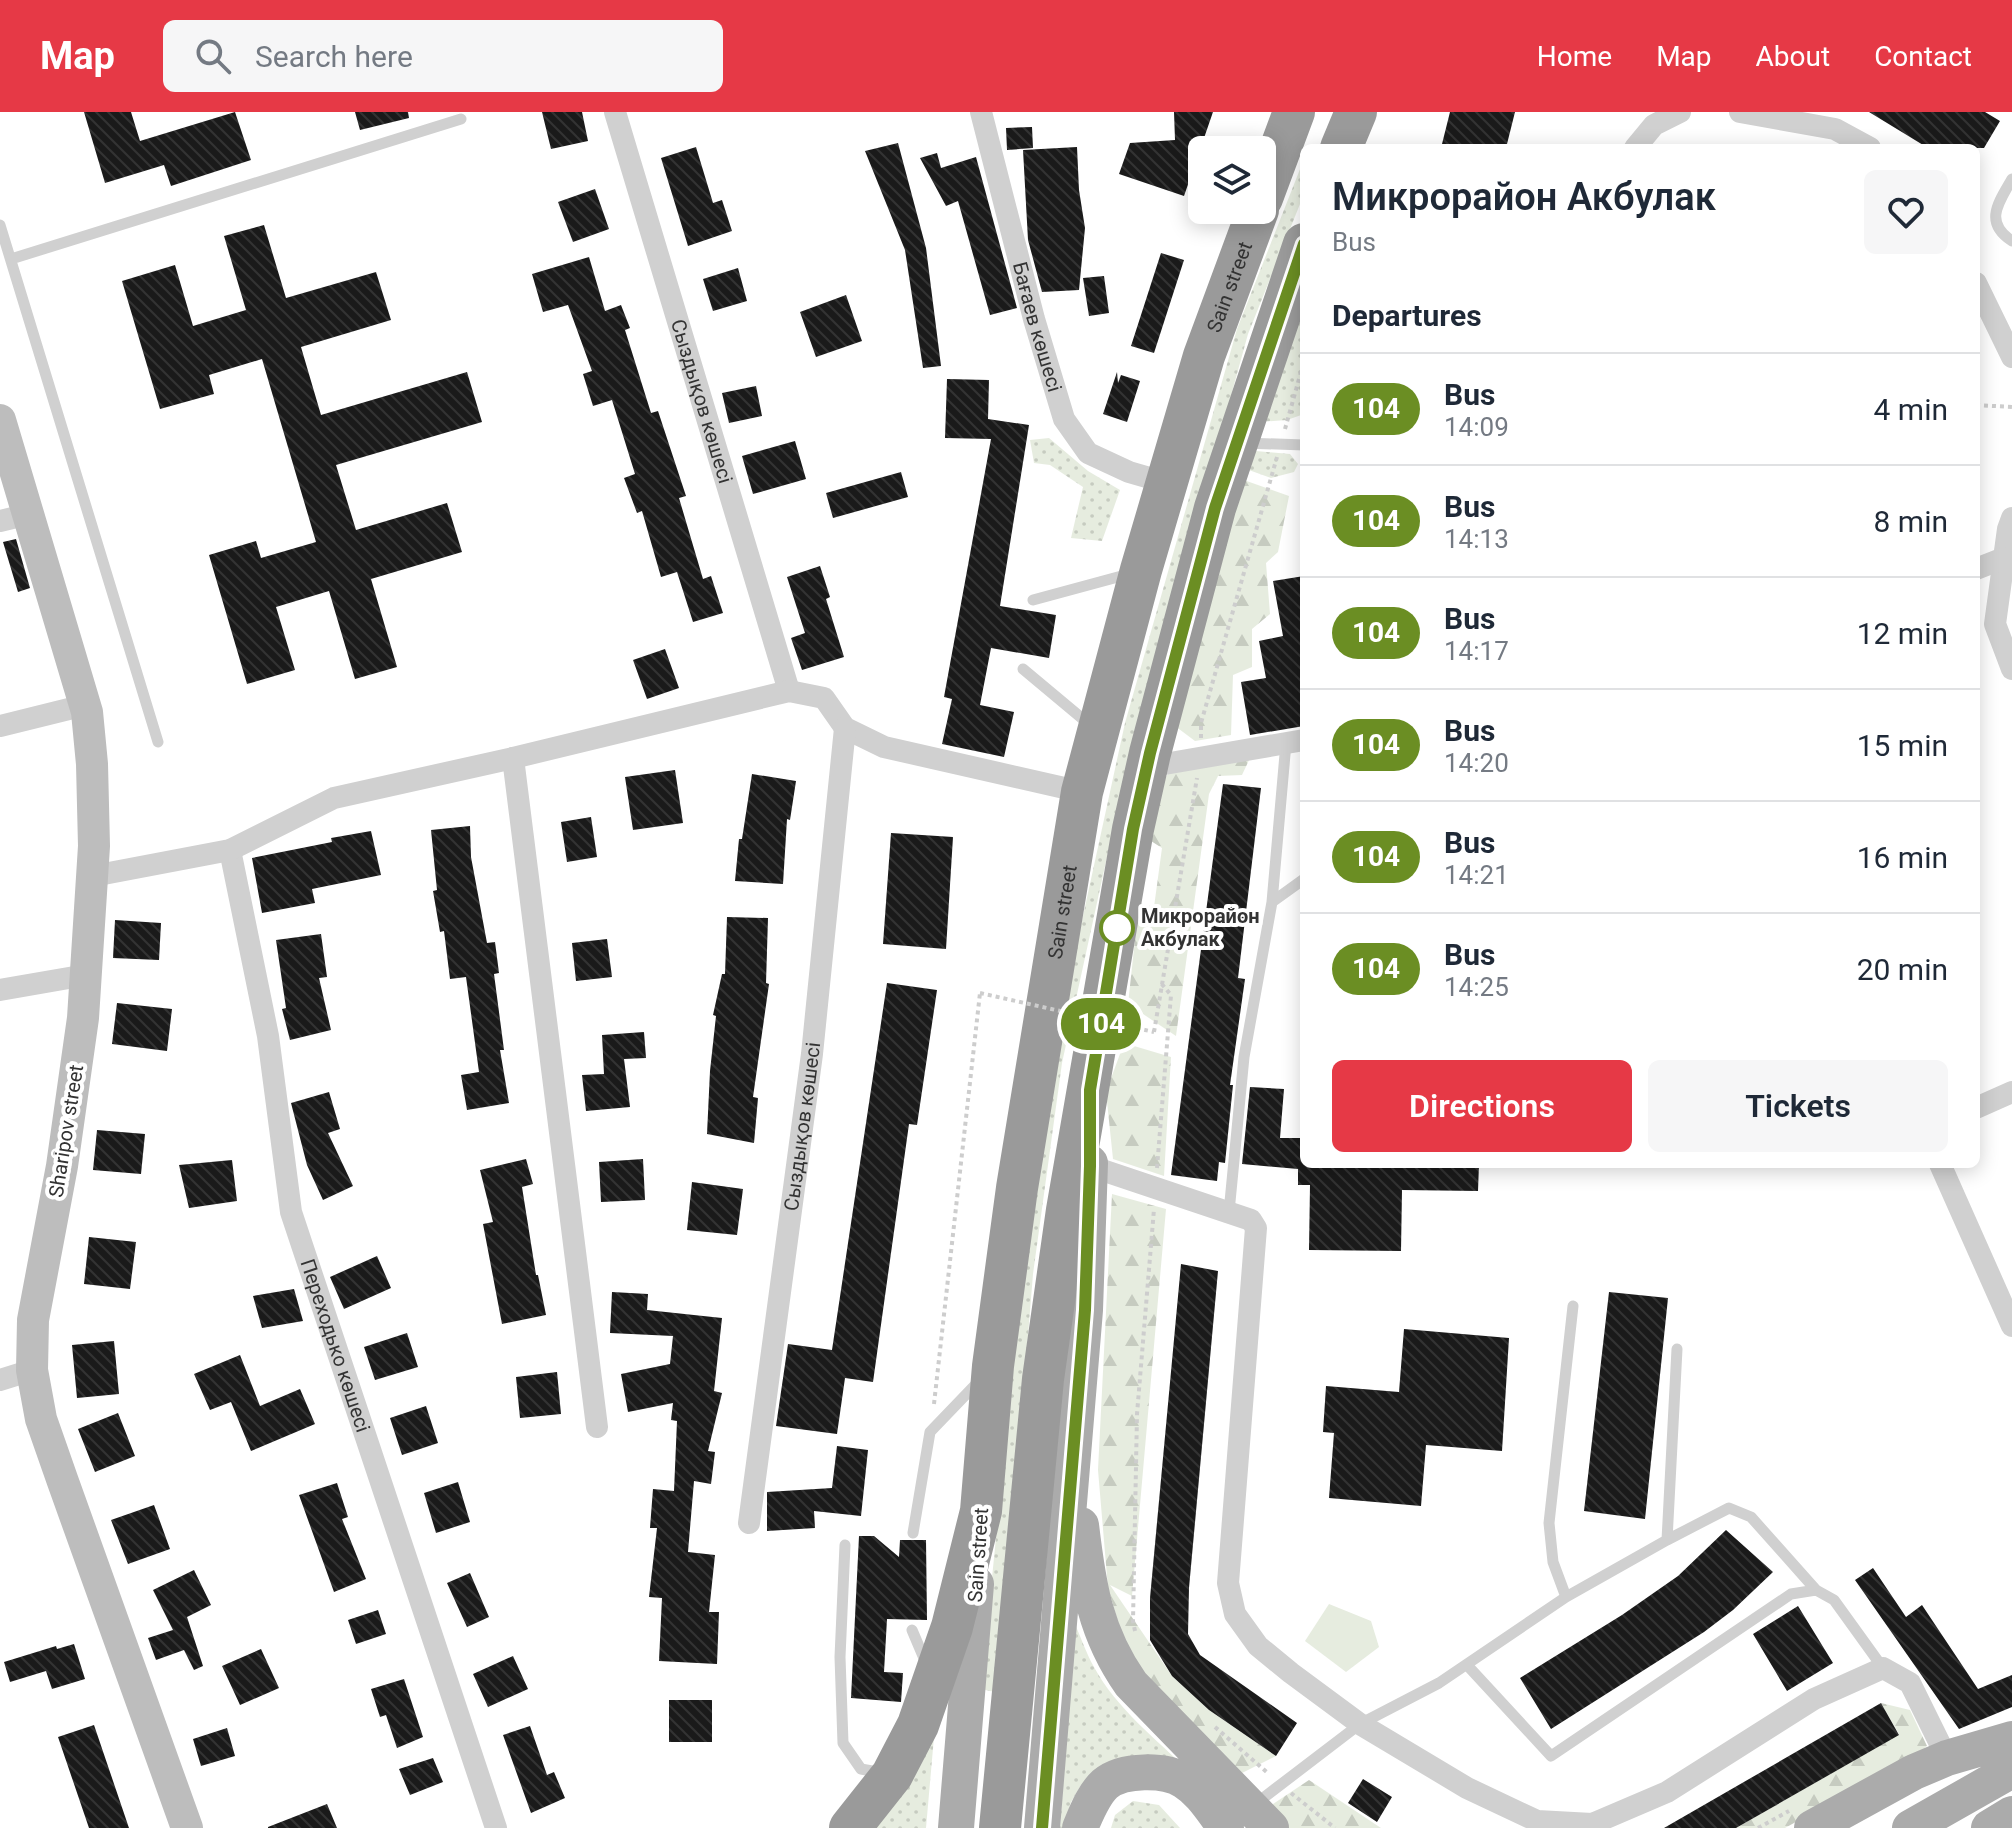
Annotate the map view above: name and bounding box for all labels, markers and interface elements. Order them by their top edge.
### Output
search box [163,20,723,92]
text: Map [40,34,115,78]
icon: search [191,34,235,78]
text: Search here [255,39,413,74]
text: Home [1537,40,1612,73]
text: Map [1656,40,1712,73]
text: About [1756,40,1830,73]
text: Contact [1874,40,1972,73]
map controls [1188,136,1276,224]
button: layers [1188,136,1276,224]
button: heart [1864,170,1948,254]
text: Микрорайон Акбулак [1332,175,1716,219]
text: Bus [1332,227,1376,257]
street label: Sain street [1202,238,1257,336]
street label: Бағаев көшесі [1008,259,1067,395]
text: Departures [1332,298,1482,333]
street label: Сыздықов көшесі [666,316,738,486]
text: Bus [1444,377,1495,412]
text: 104 [1352,392,1400,425]
text: 4 min [1874,392,1948,427]
text: 14:09 [1444,412,1509,442]
text: Bus [1444,489,1495,524]
text: 104 [1352,504,1400,537]
text: 8 min [1874,504,1948,539]
text: 14:13 [1444,524,1509,554]
text: Bus [1444,601,1495,636]
text: 104 [1352,616,1400,649]
text: 12 min [1857,616,1948,651]
text: 14:17 [1444,636,1509,666]
text: Bus [1444,713,1495,748]
text: 104 [1352,728,1400,761]
text: 15 min [1857,728,1948,763]
text: 14:20 [1444,748,1509,778]
text: Bus [1444,825,1495,860]
text: 104 [1352,840,1400,873]
text: 16 min [1857,840,1948,875]
text: 14:21 [1444,860,1509,890]
street label: Sain street [1043,863,1082,961]
place label: Микрорайон Акбулак [1141,904,1260,951]
marker: Микрорайон Акбулак [1100,911,1134,945]
text: Bus [1444,937,1495,972]
text: 104 [1352,952,1400,985]
text: 20 min [1857,952,1948,987]
text: 14:25 [1444,972,1509,1002]
line badge: 104 [1055,998,1147,1050]
text: 104 [1077,1007,1125,1040]
street label: Сыздықов көшесі [779,1041,825,1212]
button: Directions [1332,1060,1632,1152]
button: Tickets [1648,1060,1948,1152]
street label: Sharipov street [44,1063,88,1199]
street label: Переходько көшесі [295,1256,375,1435]
street label: Sain street [963,1507,993,1603]

